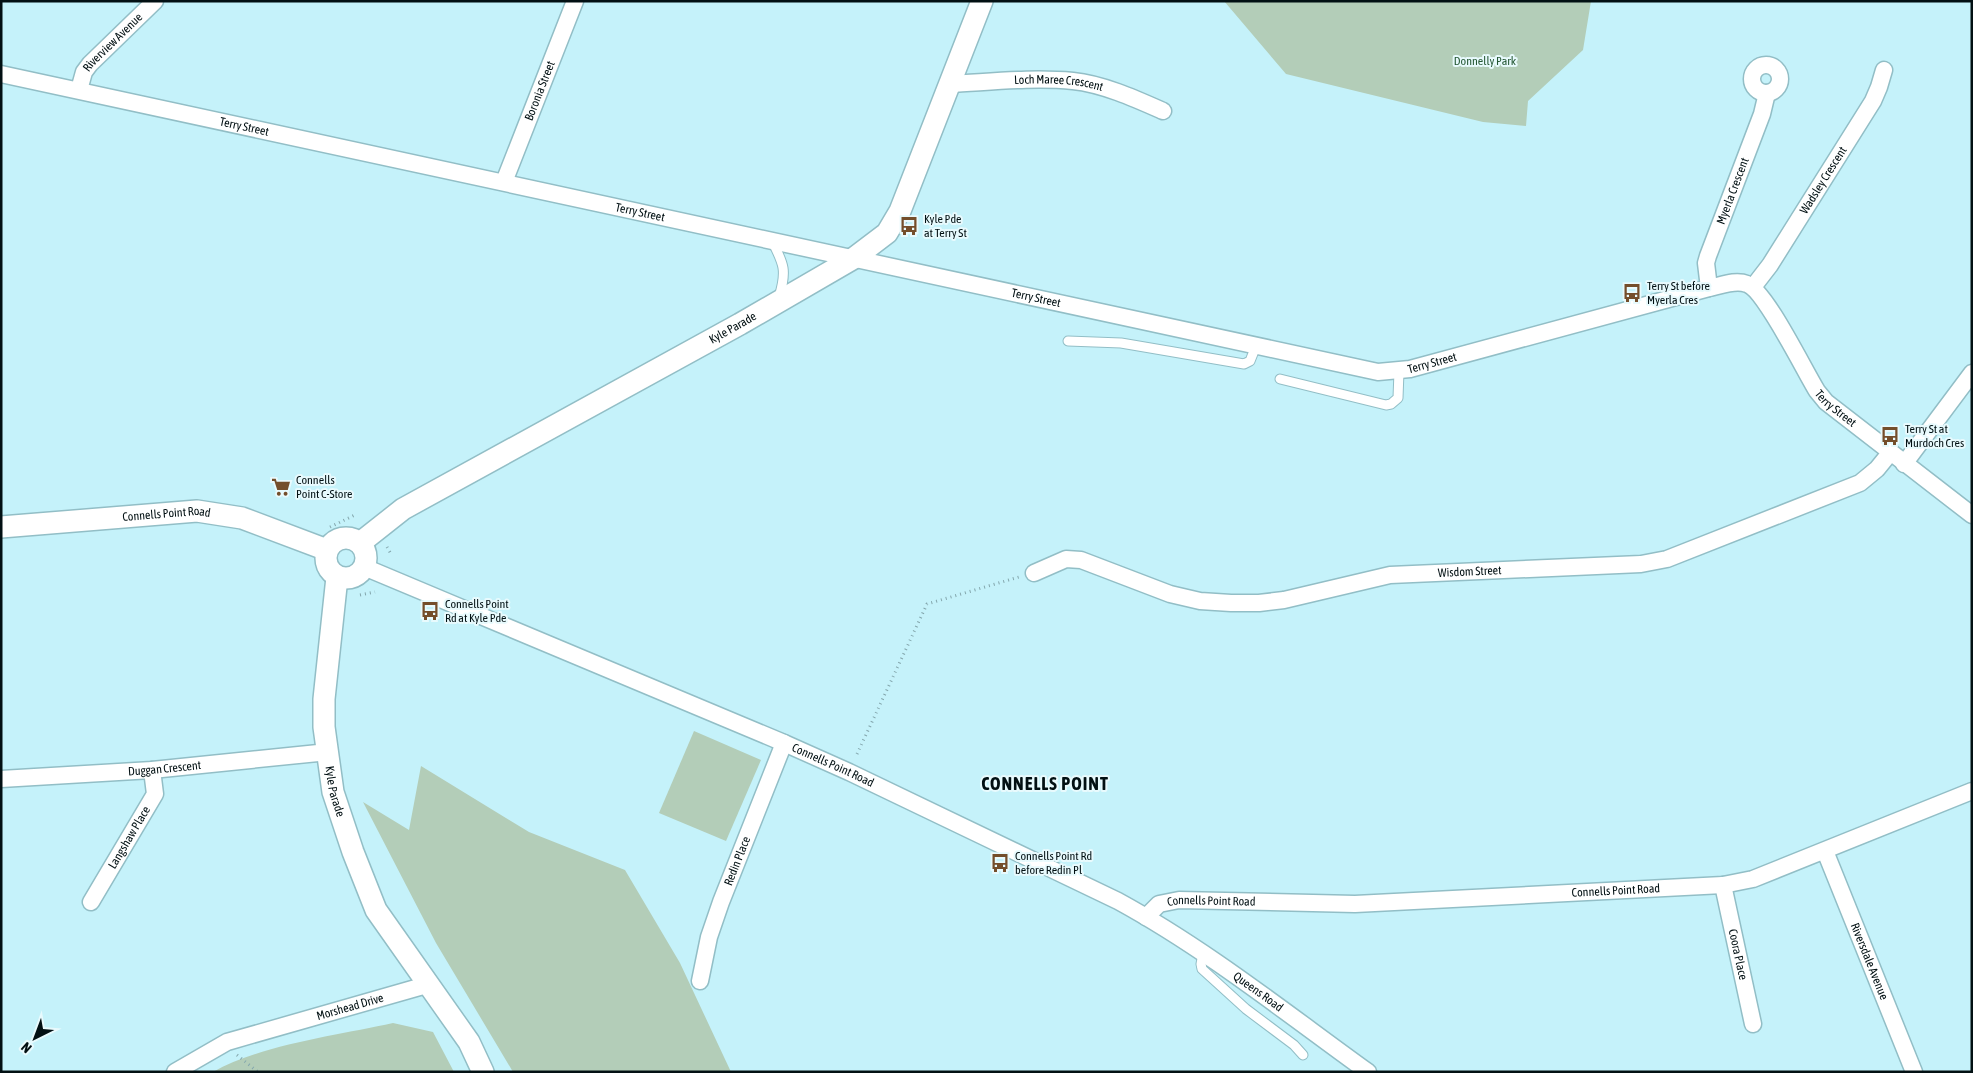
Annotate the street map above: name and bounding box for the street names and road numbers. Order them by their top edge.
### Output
street label: Riverview Avenue [80,10,145,74]
street label: Boronia Street [522,59,558,123]
street label: Loch Maree Crescent [1014,72,1105,94]
street label: Terry Street [218,115,271,139]
street label: Wadsley Crescent [1797,143,1850,216]
street label: Myerla Crescent [1714,155,1752,226]
street label: Terry Street [614,200,667,225]
street label: Terry Street [1010,286,1063,310]
street label: Kyle Parade [707,309,759,347]
street label: Terry Street [1406,350,1459,376]
street label: Terry Street [1812,387,1859,430]
street label: Connells Point Road [122,504,212,524]
street label: Wisdom Street [1438,563,1502,580]
street label: Connells Point Road [790,740,876,790]
street label: Duggan Crescent [128,758,202,778]
street label: Kyle Parade [322,765,348,819]
street label: Langshaw Place [105,804,153,871]
street label: Redin Place [721,834,753,888]
street label: Connells Point Road [1571,881,1660,900]
street label: Connells Point Road [1166,893,1256,909]
street label: Riversdale Avenue [1848,921,1891,1002]
street label: Coora Place [1726,928,1750,981]
street label: Queens Road [1230,969,1286,1014]
street label: Morshead Drive [315,991,385,1023]

